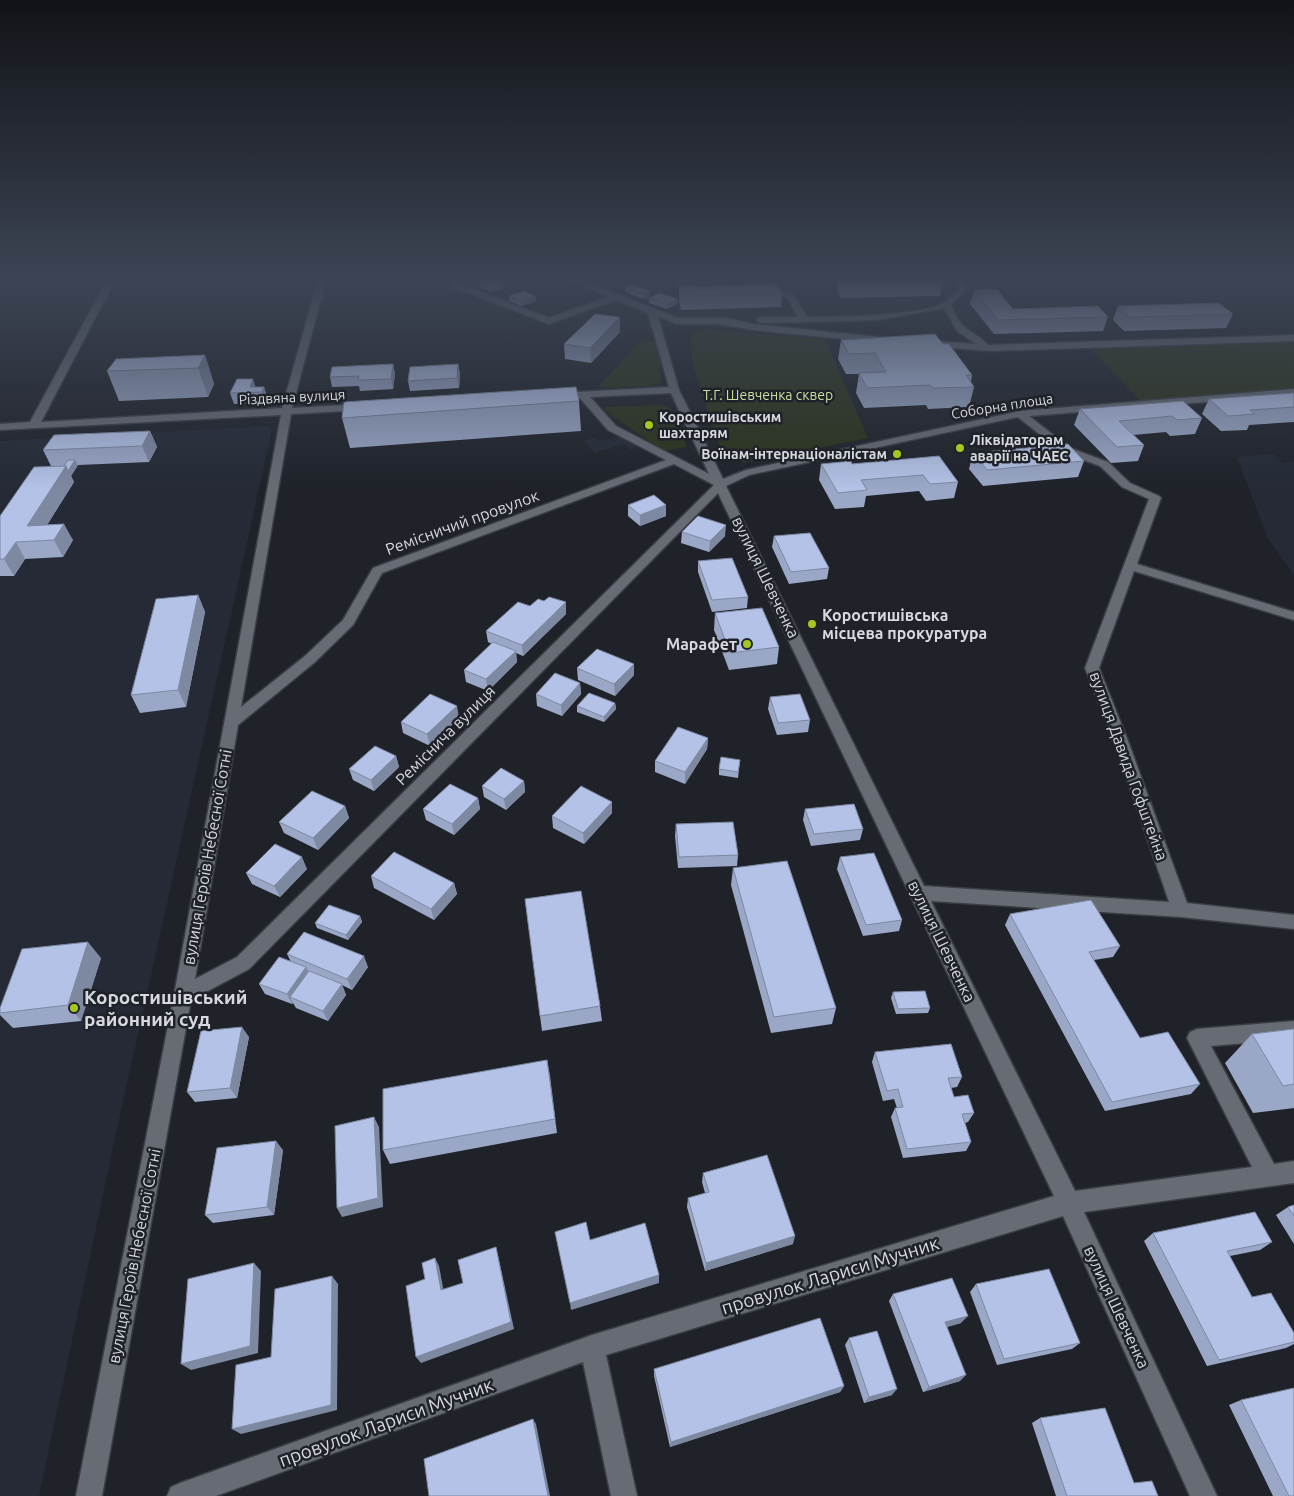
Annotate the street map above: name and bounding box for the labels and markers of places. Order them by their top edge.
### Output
place label: Коростишівським шахтарям [659,409,781,441]
marker: Коростишівським шахтарям [643,419,655,431]
place label: Ліквідаторам аварії на ЧАЕС [970,432,1069,464]
marker: Ліквідаторам аварії на ЧАЕС [954,442,966,454]
place label: Воїнам-інтернаціоналістам [701,446,887,462]
marker: Воїнам-інтернаціоналістам [891,448,903,460]
place label: Коростишівська місцева прокуратура [822,606,987,642]
marker: Коростишівська місцева прокуратура [806,618,818,630]
place label: Марафет [666,635,737,653]
marker: Марафет [741,638,753,650]
place label: Коростишівський районний суд [84,986,247,1030]
marker: Коростишівський районний суд [68,1002,80,1014]

